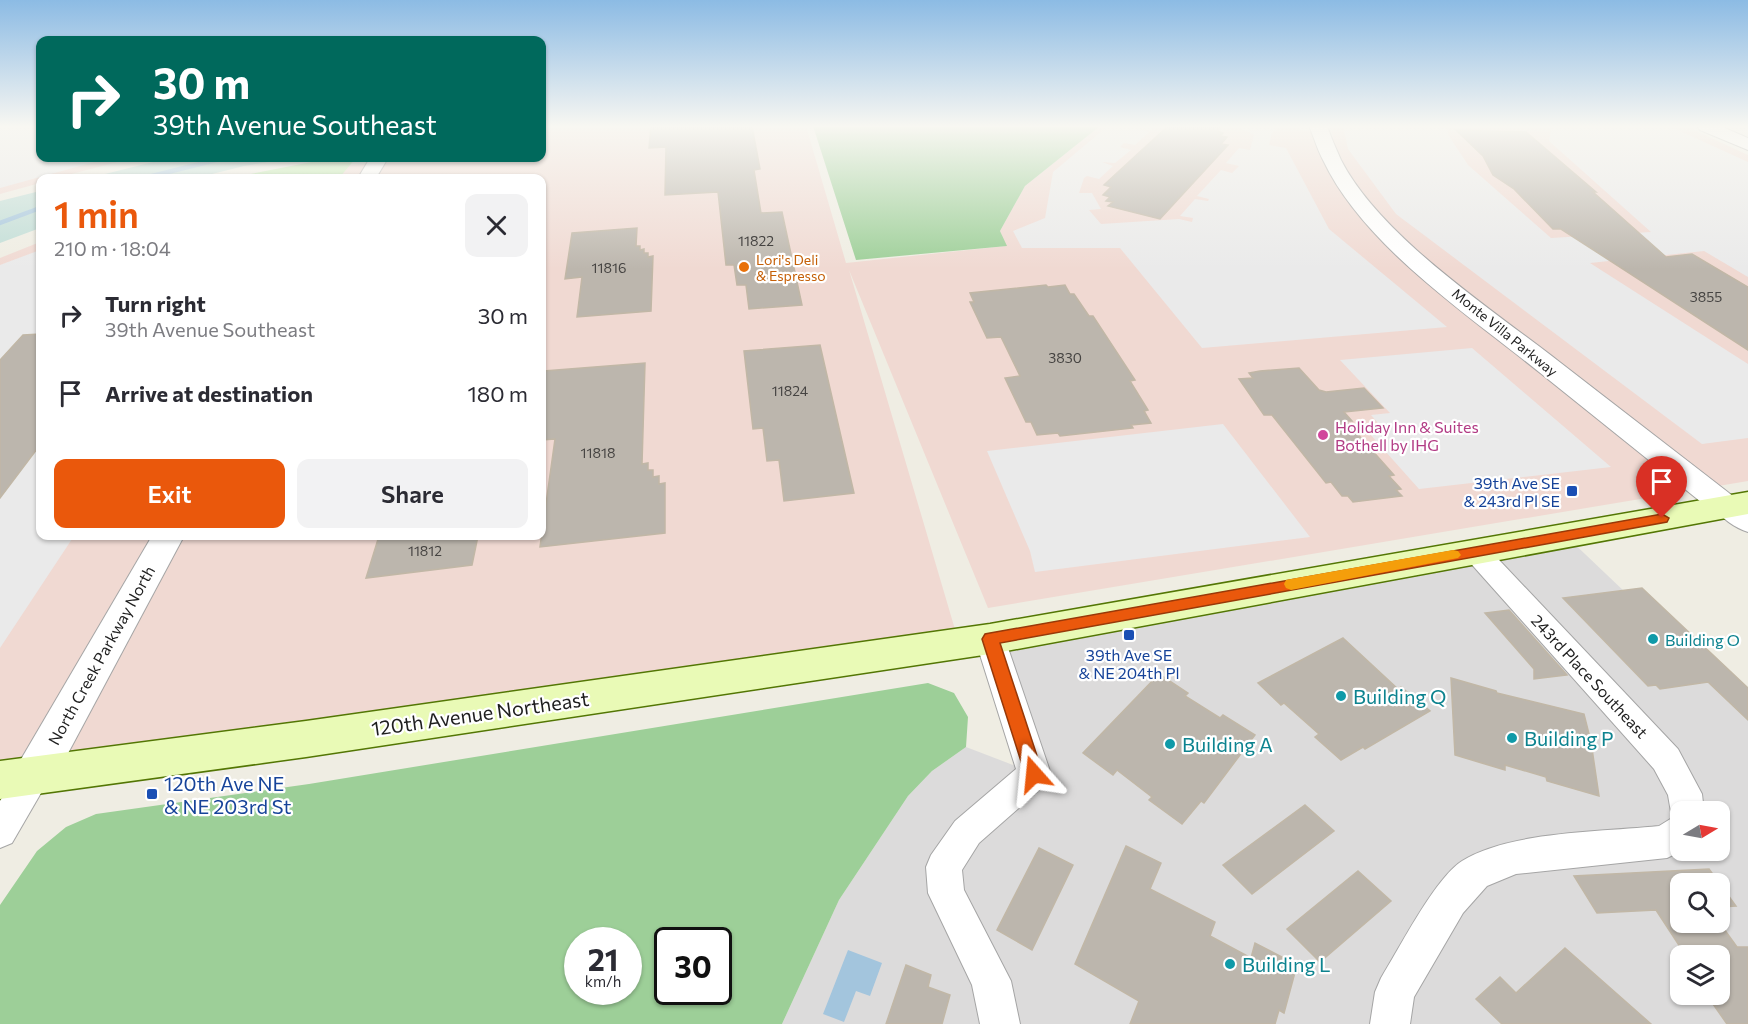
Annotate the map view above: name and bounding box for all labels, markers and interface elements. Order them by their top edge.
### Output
text: 30 m [153,56,250,108]
icon: right [54,60,132,138]
text: 39th Avenue Southeast [153,108,437,141]
text: 1 min [54,191,139,235]
button: close [465,194,528,257]
house number: 11822 [738,232,774,249]
text: 210 m · 18:04 [54,236,171,260]
place label: Lori's Deli & Espresso [756,251,826,284]
house number: 11816 [592,259,626,276]
marker: Lori's Deli & Espresso [737,260,751,274]
street label: Monte Villa Parkway [1449,284,1561,380]
house number: 3855 [1690,288,1722,305]
text: Turn right [105,290,206,317]
icon: right [54,299,87,332]
text: 30 m [478,302,528,329]
text: 39th Avenue Southeast [105,317,315,341]
house number: 3830 [1048,349,1082,366]
icon: arrive [54,377,87,410]
text: Arrive at destination [105,380,313,407]
text: 180 m [467,380,528,407]
house number: 11824 [772,382,809,399]
place label: Holiday Inn & Suites Bothell by IHG [1335,417,1479,454]
marker: Holiday Inn & Suites Bothell by IHG [1316,428,1330,442]
house number: 11818 [581,444,615,461]
pin [1636,456,1687,518]
button: Exit [54,459,285,528]
button: Share [297,459,528,528]
icon: arrive [1645,465,1678,498]
place label: 39th Ave SE & 243rd Pl SE [1463,473,1560,510]
marker: 39th Ave SE & 243rd Pl SE [1565,484,1579,498]
house number: 11812 [408,542,442,559]
street label: North Creek Parkway North [44,562,158,748]
street label: 243rd Place Southeast [1528,610,1652,742]
marker: 39th Ave SE & NE 204th Pl [1122,628,1136,642]
place label: Building O [1665,630,1740,649]
marker: Building O [1646,632,1660,646]
place label: 39th Ave SE & NE 204th Pl [1078,645,1180,682]
place label: Building Q [1353,684,1446,708]
street label: 120th Avenue Northeast [370,686,590,740]
marker: Building Q [1334,689,1348,703]
place label: Building P [1524,726,1614,750]
marker: Building P [1505,731,1519,745]
place label: Building A [1182,732,1273,756]
marker: Building A [1163,737,1177,751]
position arrow [1002,742,1066,806]
place label: 120th Ave NE & NE 203rd St [164,771,292,818]
marker: 120th Ave NE & NE 203rd St [145,787,159,801]
north arrow [1670,801,1730,861]
map controls [1670,801,1730,1005]
button: search [1670,873,1730,933]
speed limit sign: 30 [654,927,732,1005]
text: 21 [588,940,618,977]
button: layers [1670,945,1730,1005]
place label: Building L [1242,952,1331,976]
marker: Building L [1223,957,1237,971]
text: km/h [585,972,621,990]

